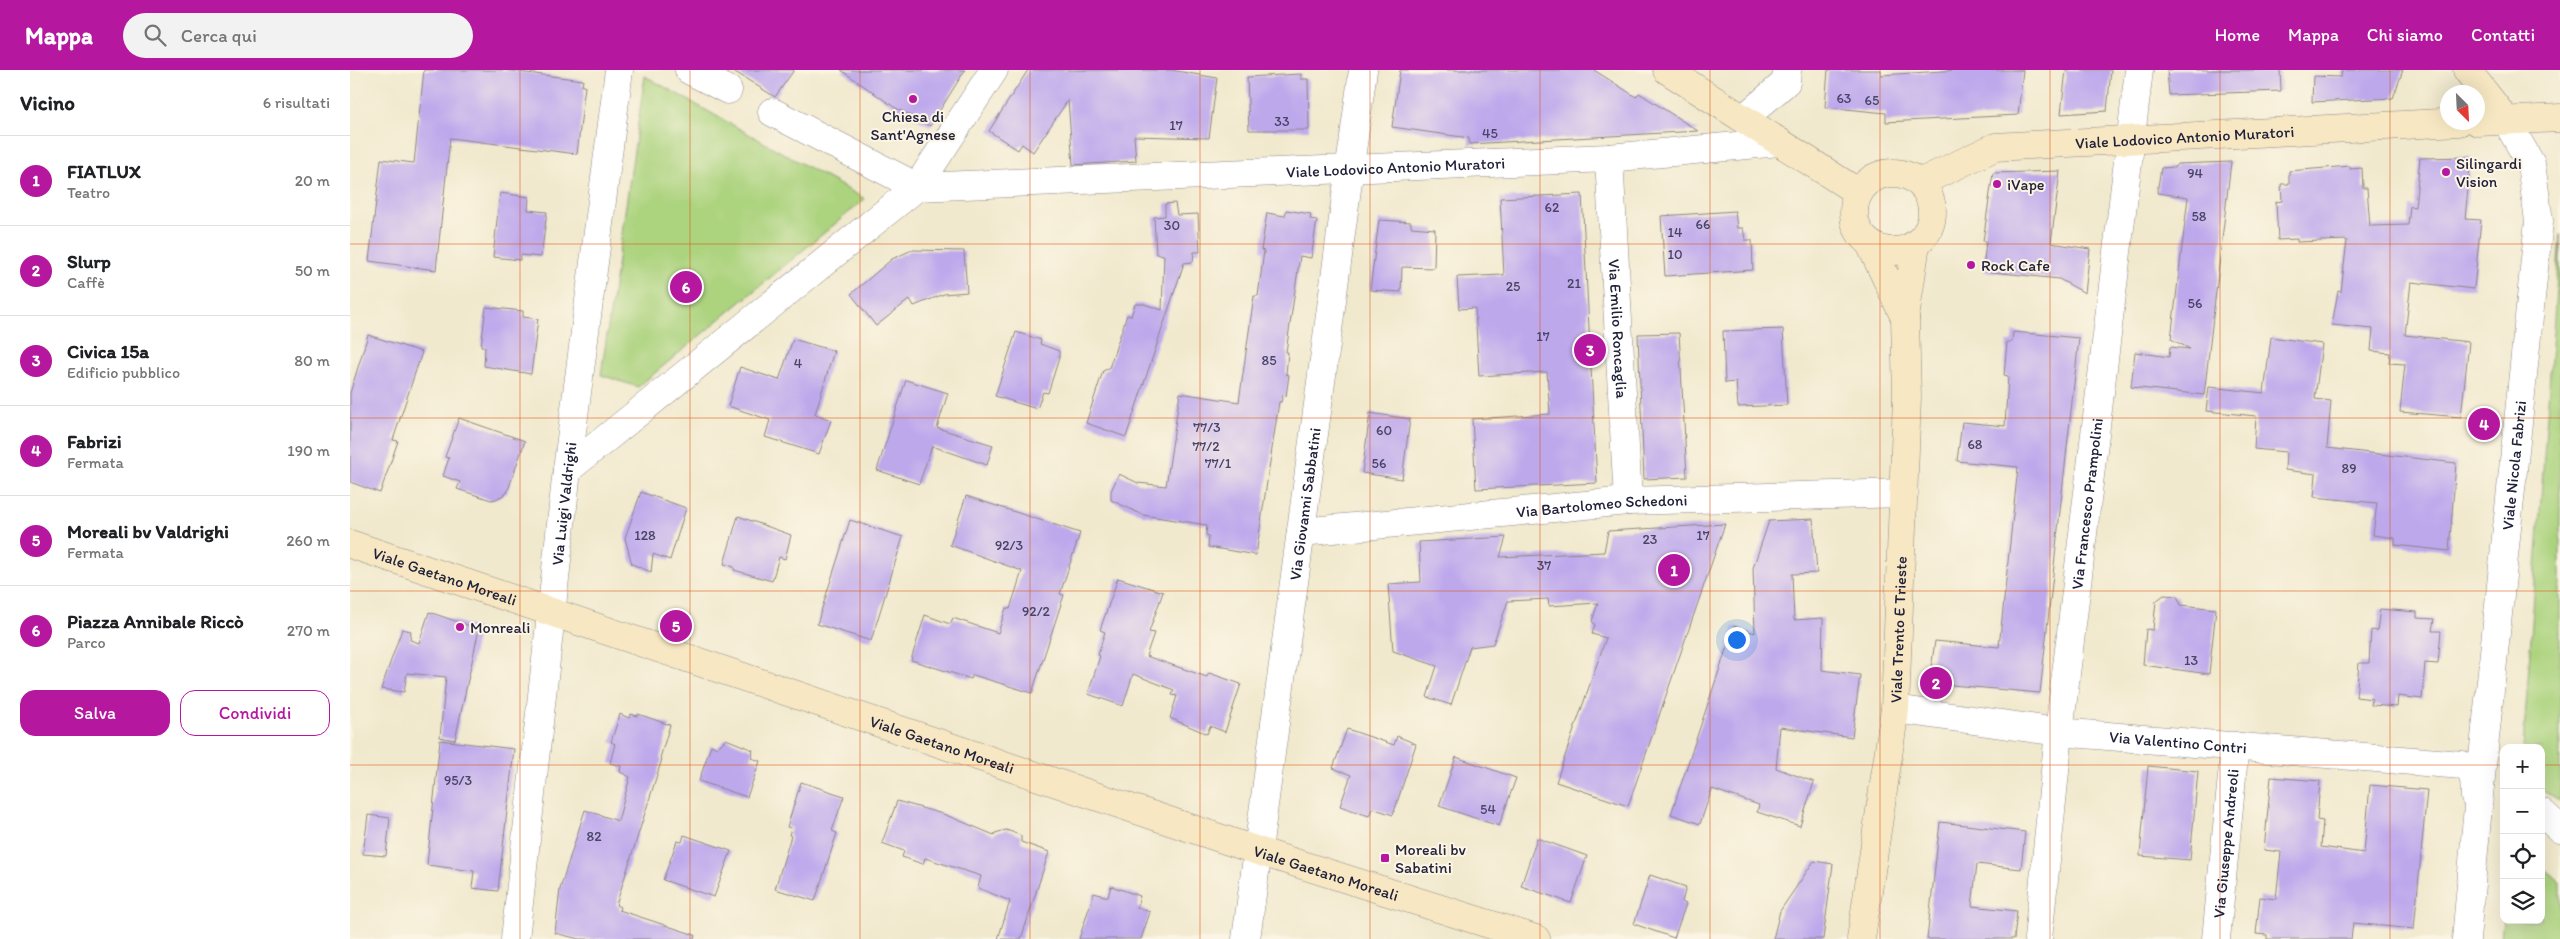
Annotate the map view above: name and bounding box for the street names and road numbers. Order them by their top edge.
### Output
street label: Viale Lodovico Antonio Muratori [2075,121,2295,152]
street label: Viale Lodovico Antonio Muratori [1286,153,1506,181]
street label: Via Emilio Roncaglia [1605,258,1632,400]
street label: Viale Nicola Fabrizi [2497,400,2530,531]
street label: Via Francesco Prampolini [2067,417,2106,591]
street label: Via Giovanni Sabbatini [1285,426,1324,582]
street label: Via Luigi Valdrighi [547,441,580,566]
street label: Via Bartolomeo Schedoni [1515,490,1688,521]
street label: Viale Gaetano Moreali [370,543,519,609]
street label: Viale Trento E Trieste [1886,556,1910,703]
street label: Viale Gaetano Moreali [867,711,1017,777]
street label: Via Valentino Contri [2108,727,2248,757]
street label: Via Giuseppe Andreoli [2209,768,2242,919]
street label: Viale Gaetano Moreali [1251,841,1401,904]

